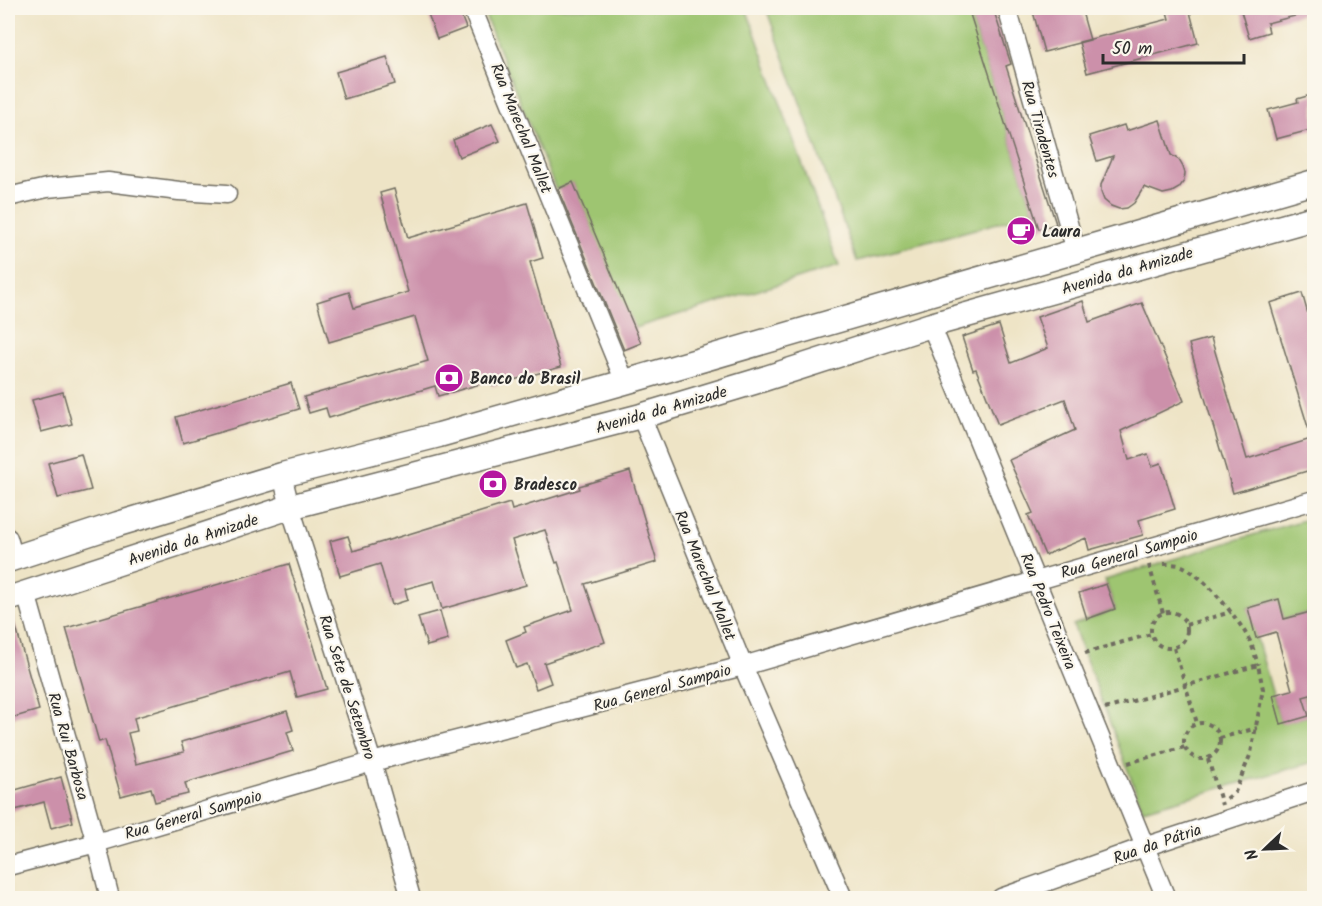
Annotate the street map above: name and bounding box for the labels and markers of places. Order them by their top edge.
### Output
cafe icon: Laura [1005,215,1037,247]
place label: Laura [1042,220,1081,245]
bank icon: Banco do Brasil [433,362,465,394]
place label: Banco do Brasil [470,367,581,392]
bank icon: Bradesco [477,468,509,500]
place label: Bradesco [514,473,577,498]

